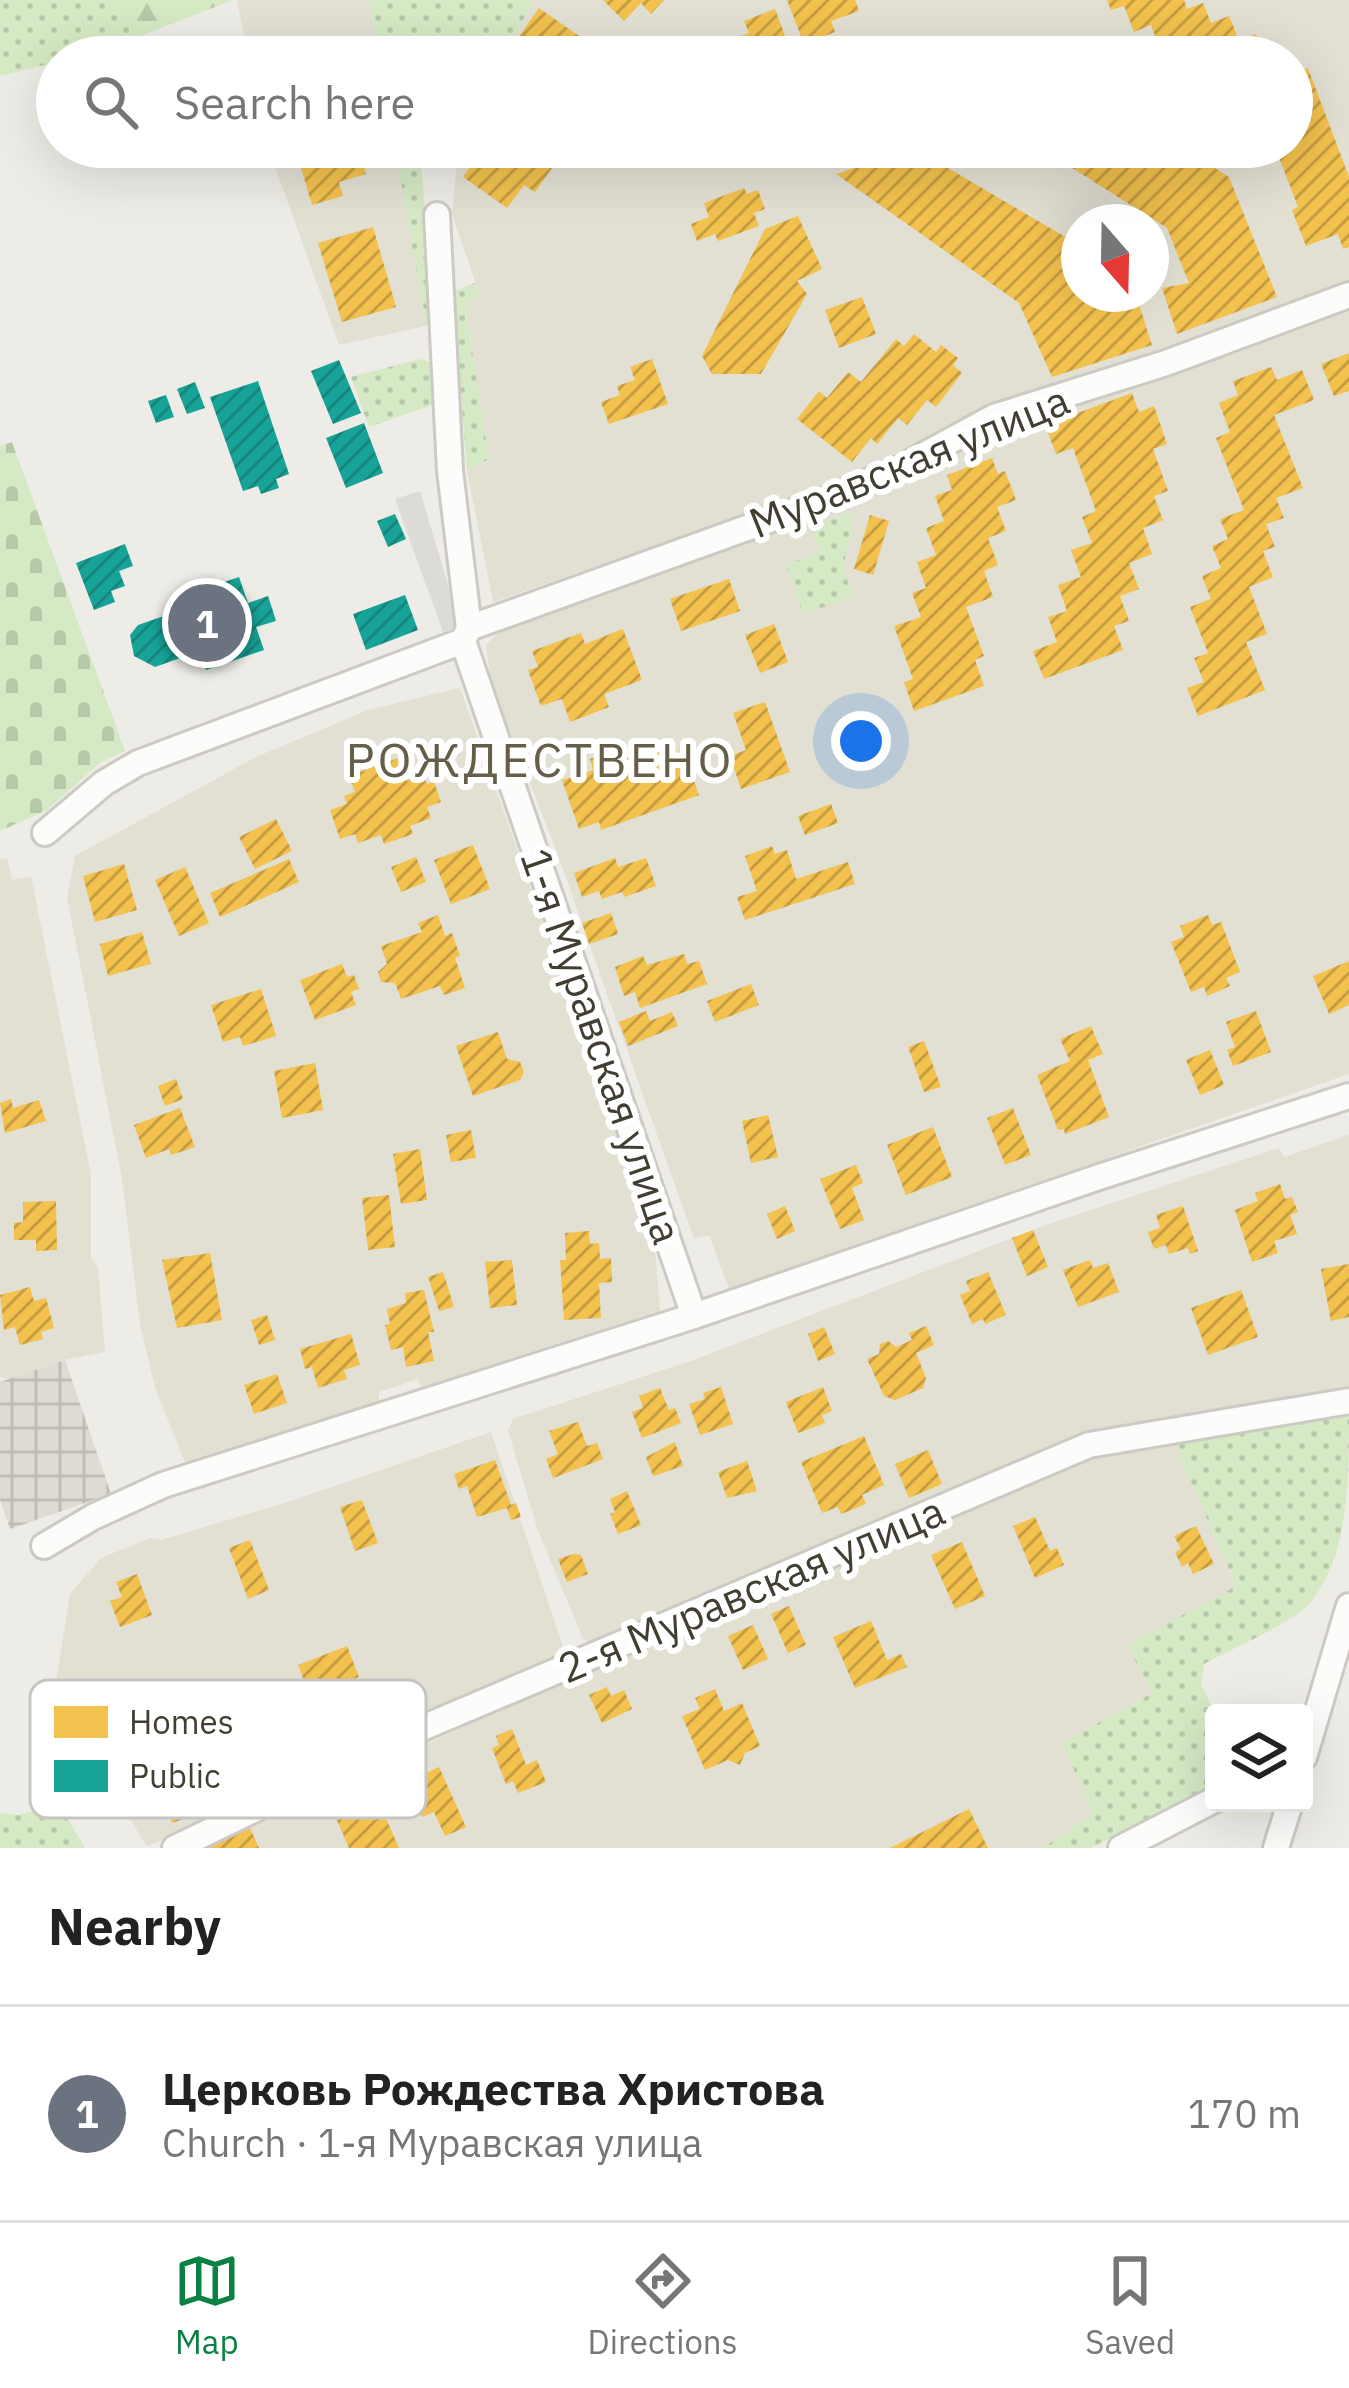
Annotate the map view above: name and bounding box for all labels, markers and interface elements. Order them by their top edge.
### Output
search box [36,36,1313,168]
icon: search [78,69,144,135]
text: Search here [174,73,415,131]
north arrow [1061,204,1169,312]
street label: Муравская улица [741,372,1077,550]
pin: 1 [168,578,246,668]
your location [831,711,891,771]
district label: РОЖДЕСТВЕНО [345,728,735,790]
street label: 1-я Муравская улица [509,841,695,1251]
street label: 2-я Муравская улица [549,1483,953,1695]
legend [30,1680,426,1818]
text: Homes [129,1700,234,1743]
map controls [1205,1704,1313,1812]
button: layers [1205,1704,1313,1812]
text: Public [129,1754,221,1797]
text: Nearby [48,1893,221,1959]
text: Церковь Рождества Христова [162,2059,825,2117]
text: 1 [75,2088,99,2139]
text: 170 m [1188,2088,1301,2139]
text: Church · 1-я Муравская улица [162,2117,703,2168]
tab: Map [174,2248,240,2363]
tab: Directions [588,2248,738,2363]
tab: Saved [1085,2248,1175,2363]

